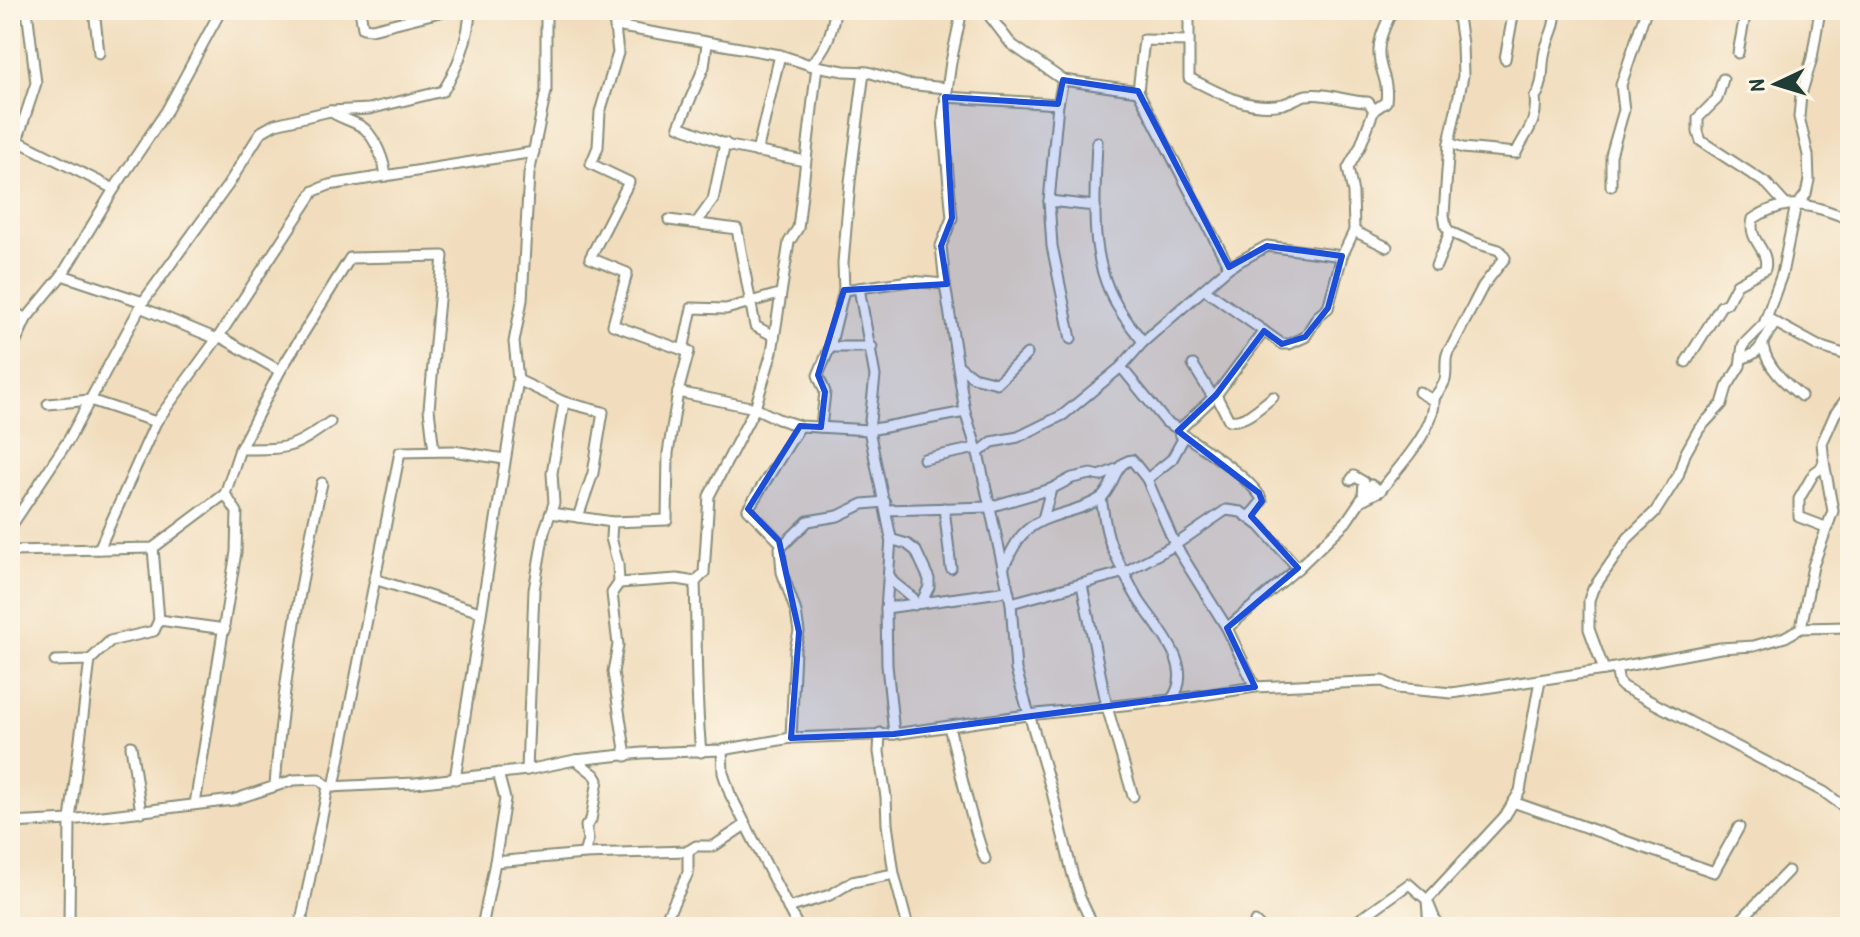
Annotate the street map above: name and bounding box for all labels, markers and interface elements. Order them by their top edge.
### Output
north arrow [1736,44,1816,124]
text: N [1741,78,1771,92]

